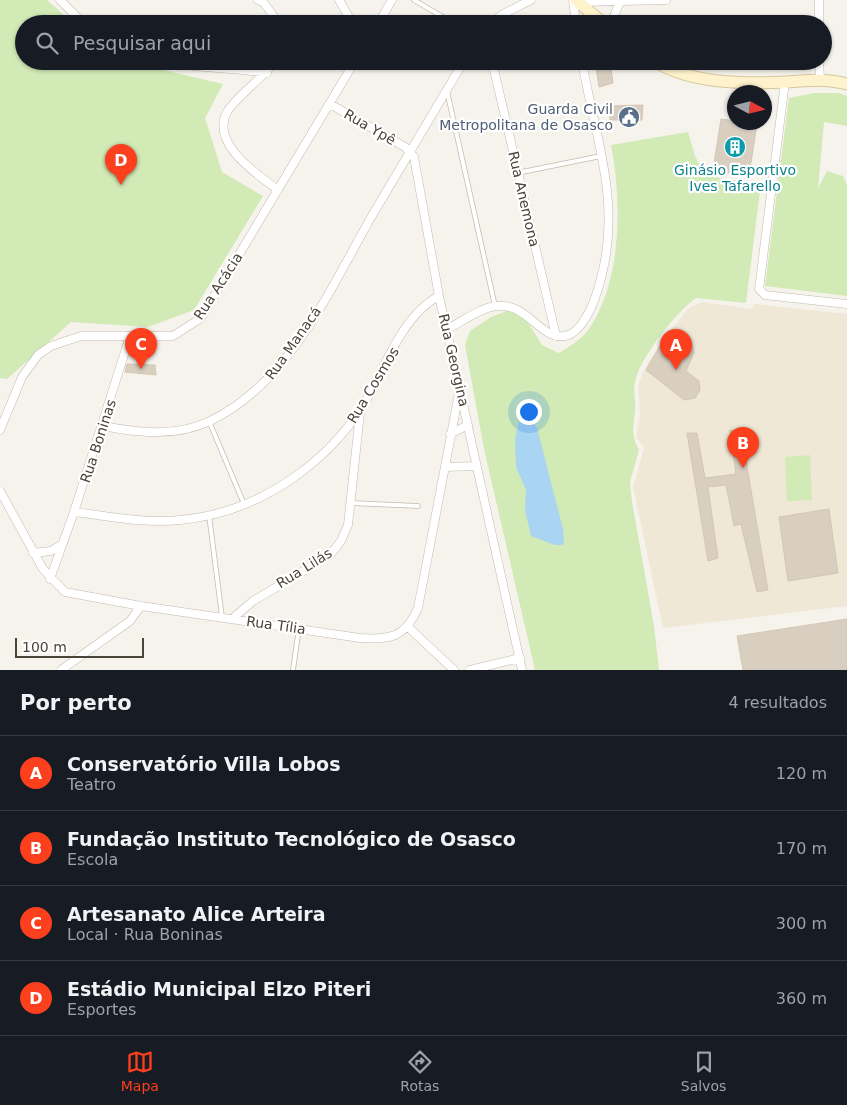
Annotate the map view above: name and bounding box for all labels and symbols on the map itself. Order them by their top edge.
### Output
north arrow [727,85,772,130]
place label: Guarda Civil Metropolitana de Osasco [439,101,613,133]
public building icon: Guarda Civil Metropolitana de Osasco [617,105,641,129]
street label: Rua Ypê [341,106,399,148]
building icon: Ginásio Esportivo Ives Tafarello [723,135,747,159]
pin: D [105,144,137,185]
street label: Rua Anemona [505,150,543,248]
place label: Ginásio Esportivo Ives Tafarello [674,162,796,194]
street label: Rua Acácia [190,249,246,323]
street label: Rua Manacá [262,303,324,383]
street label: Rua Georgina [436,312,472,408]
pin: C [125,328,157,369]
pin: A [660,329,692,370]
street label: Rua Cosmos [344,344,402,426]
street label: Rua Boninas [77,397,119,485]
your location [516,399,542,425]
pin: B [727,427,759,468]
street label: Rua Lilás [273,545,335,591]
street label: Rua Tília [245,613,307,637]
scale bar [15,635,144,658]

